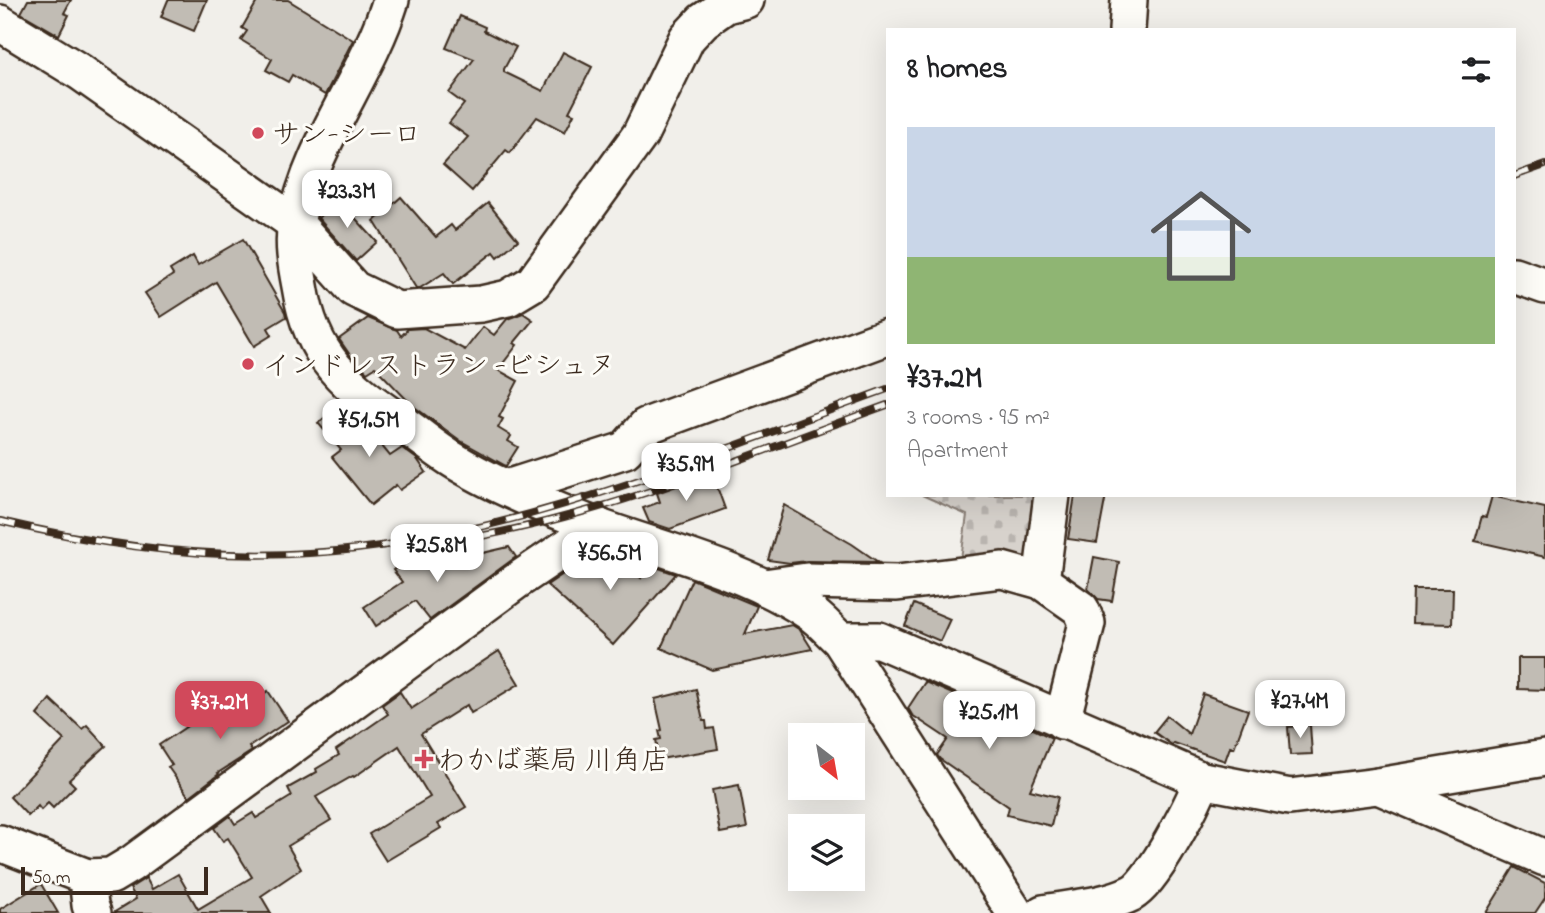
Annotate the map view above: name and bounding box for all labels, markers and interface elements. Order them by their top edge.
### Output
text: 8 homes [907,48,1008,92]
icon: filters [1457,51,1495,89]
place label: サン-シーロ [272,116,421,157]
marker: サン-シーロ [250,125,266,141]
pin: ¥23.3M [290,170,404,230]
icon: home [1138,173,1264,299]
text: ¥23.3M [318,176,376,209]
place label: インドレストラン -ビシュヌ [262,347,616,388]
marker: インドレストラン -ビシュヌ [240,356,256,372]
text: ¥37.2M [907,358,983,402]
pin: ¥51.5M [312,400,426,459]
text: 3 rooms · 95 m² [907,402,1050,435]
text: ¥51.5M [338,405,400,438]
text: Apartment [907,435,1008,468]
pin: ¥35.9M [629,444,743,503]
text: ¥35.9M [657,449,715,482]
pin: ¥25.8M [380,524,494,584]
text: ¥25.8M [407,530,467,563]
pin: ¥56.5M [553,532,667,592]
text: ¥56.5M [578,538,642,571]
pin: ¥27.4M [1243,680,1357,740]
pin: ¥37.2M [163,682,277,741]
text: ¥27.4M [1271,686,1329,719]
text: ¥37.2M [191,687,249,720]
pin: ¥25.1M [932,692,1046,751]
text: ¥25.1M [959,697,1019,730]
north arrow [788,723,864,800]
map controls [788,723,865,891]
place label: わかば薬局 川角店 [438,742,669,783]
marker: わかば薬局 川角店 [416,751,432,767]
button: layers [788,814,865,891]
scale bar [21,864,208,896]
text: 50 m [32,865,71,892]

